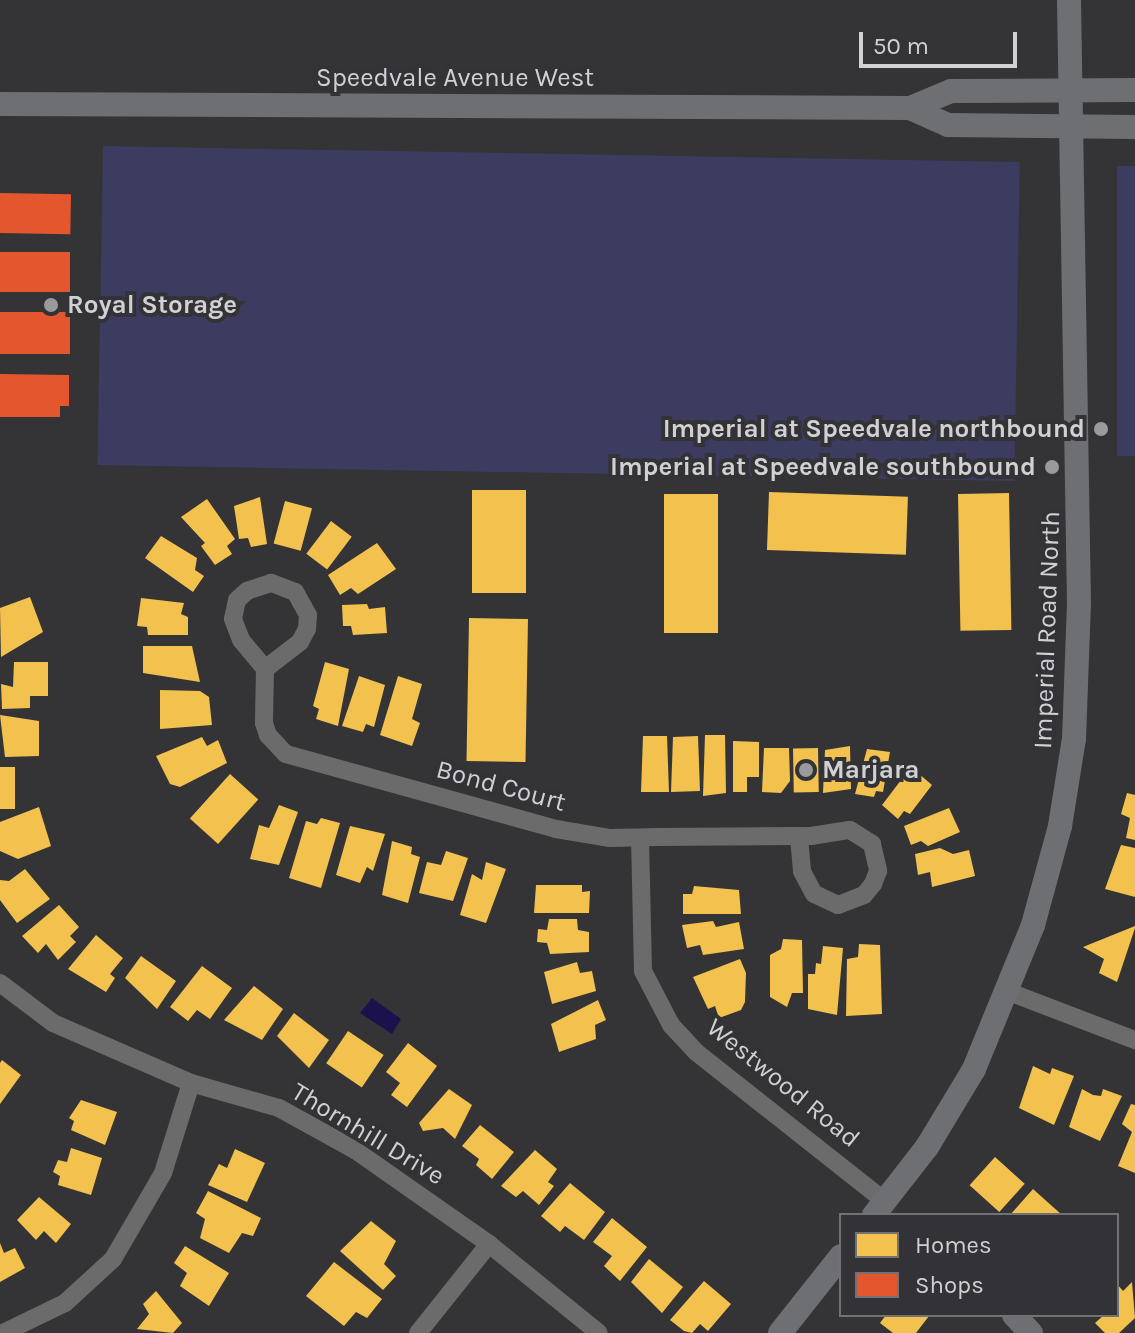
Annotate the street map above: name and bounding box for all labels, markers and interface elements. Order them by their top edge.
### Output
scale bar [863,16,1021,66]
text: 50 m [873,32,929,60]
street label: Speedvale Avenue West [316,62,594,94]
place label: Royal Storage [67,289,237,321]
marker: Royal Storage [42,296,60,314]
place label: Imperial at Speedvale northbound [663,413,1085,445]
marker: Imperial at Speedvale northbound [1092,420,1110,438]
place label: Imperial at Speedvale southbound [610,451,1036,483]
marker: Imperial at Speedvale southbound [1043,458,1061,476]
street label: Imperial Road North [1027,511,1067,749]
street label: Bond Court [433,754,569,818]
place label: Marjara [822,754,919,786]
marker: Marjara [797,761,815,779]
street label: Westwood Road [700,1012,866,1154]
street label: Thornhill Drive [286,1076,450,1192]
legend [839,1213,1119,1317]
text: Homes [915,1231,992,1259]
text: Shops [915,1271,984,1299]

